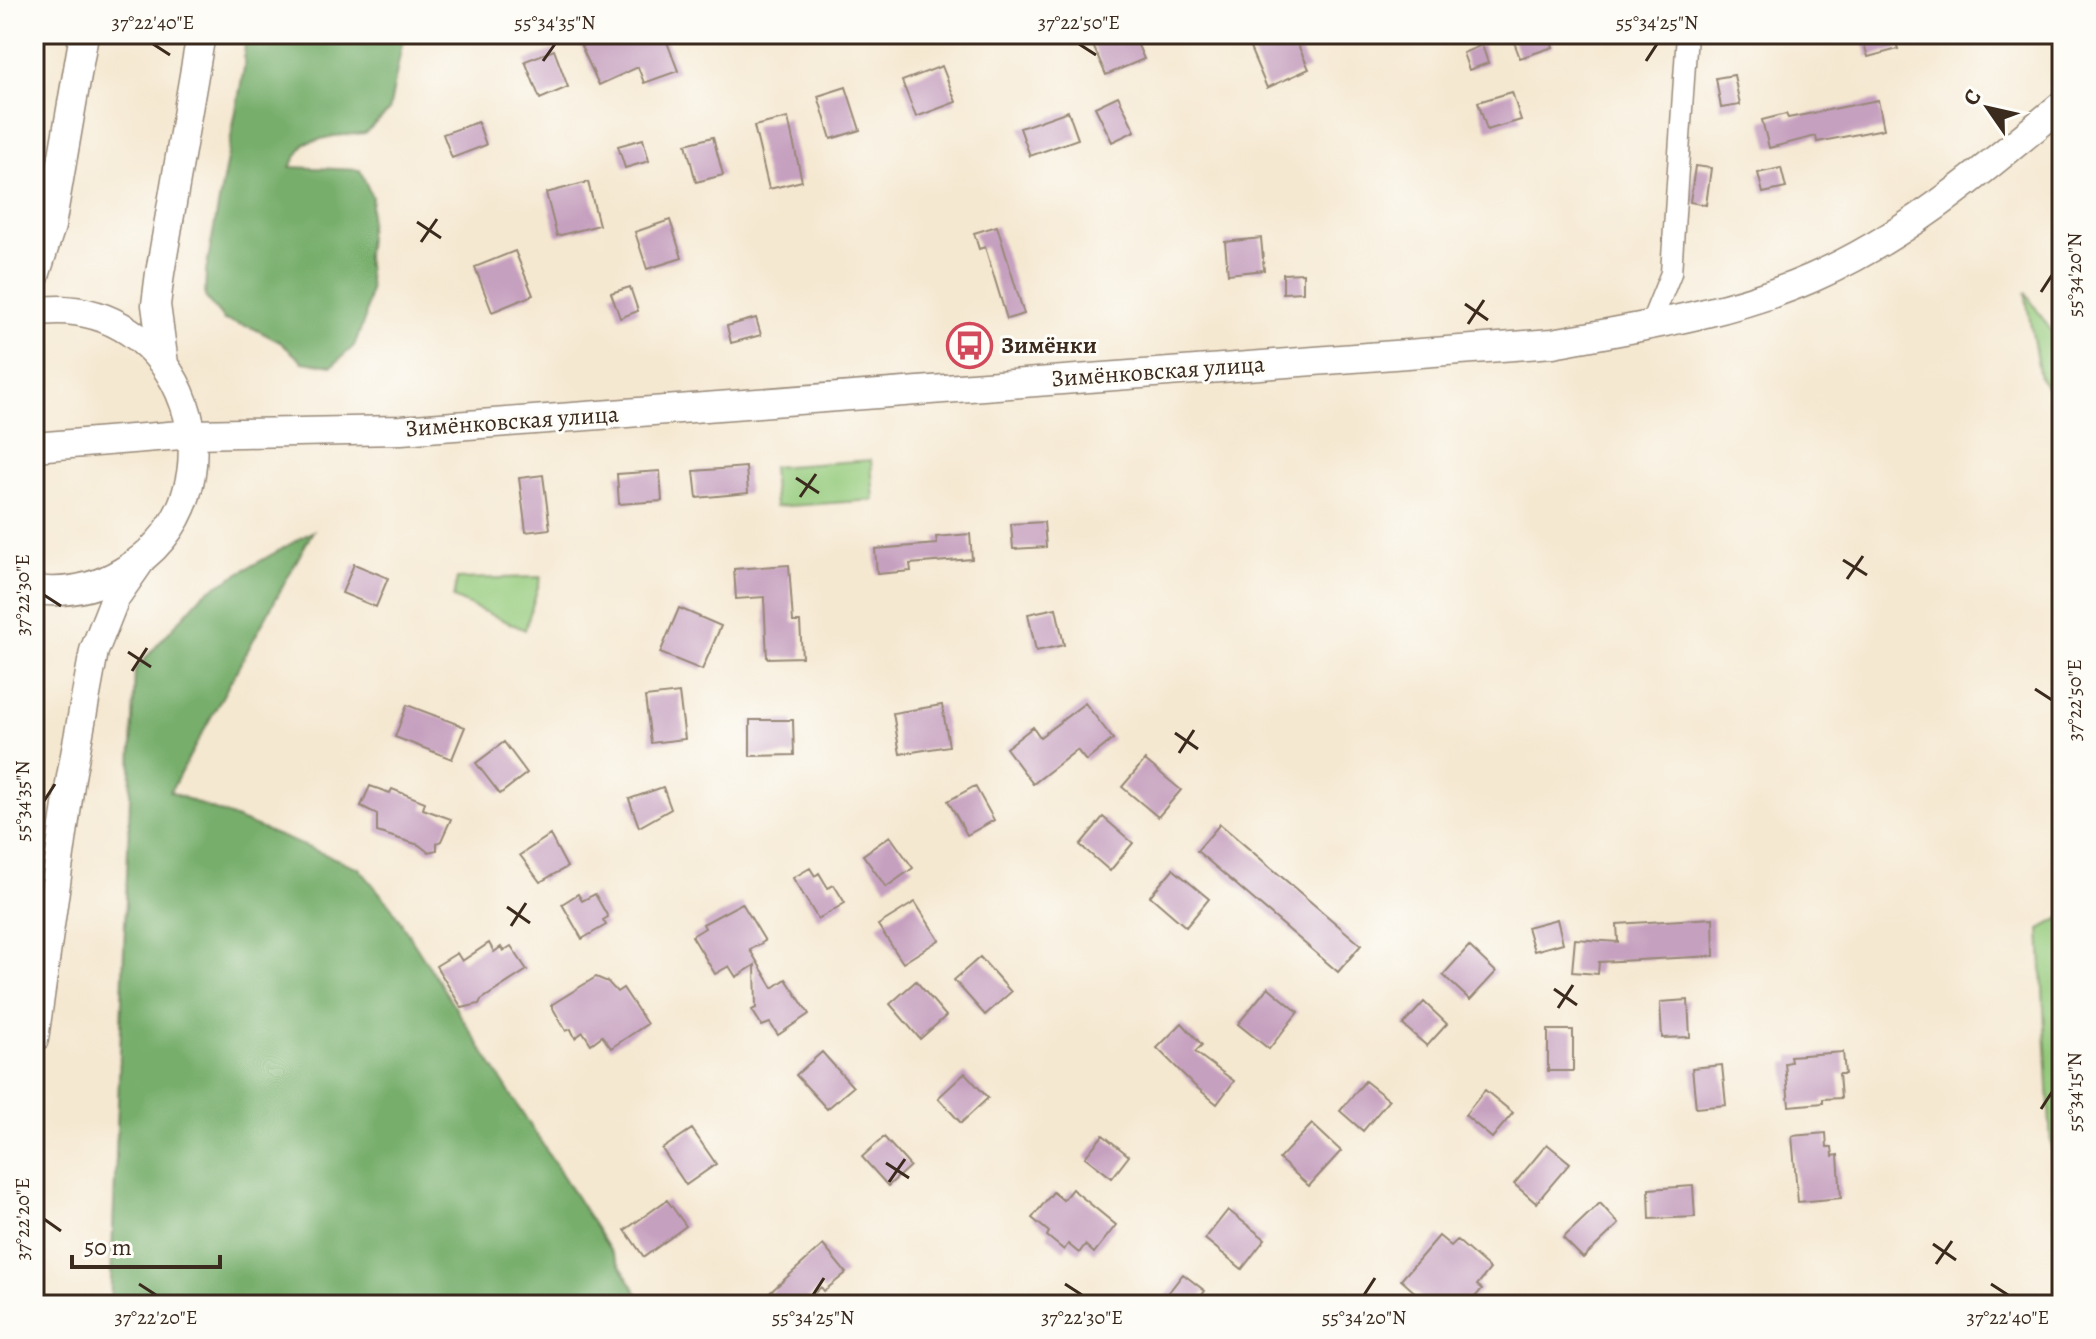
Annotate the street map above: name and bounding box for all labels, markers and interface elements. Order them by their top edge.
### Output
text: 37°22'40"E [112,9,194,36]
text: 55°34'35"N [514,9,596,36]
text: 37°22'50"E [1038,9,1120,36]
text: 55°34'25"N [1616,9,1698,36]
north arrow [1948,68,2028,148]
text: С [1956,83,1988,111]
text: 55°34'20"N [2061,233,2088,317]
bus stop icon: Зимёнки [946,321,994,369]
place label: Зимёнки [1001,329,1097,361]
street label: Зимёнковская улица [1050,348,1266,394]
street label: Зимёнковская улица [404,398,620,444]
text: 37°22'30"E [9,554,36,636]
text: 37°22'50"E [2061,659,2088,741]
text: 55°34'35"N [9,760,36,842]
text: 55°34'15"N [2061,1052,2088,1132]
text: 37°22'20"E [9,1177,36,1261]
scale bar [72,1219,220,1269]
text: 50 m [84,1231,132,1263]
text: 37°22'20"E [114,1304,198,1331]
text: 55°34'25"N [772,1304,854,1331]
text: 37°22'30"E [1041,1304,1123,1331]
text: 55°34'20"N [1322,1304,1406,1331]
text: 37°22'40"E [1967,1304,2049,1331]

